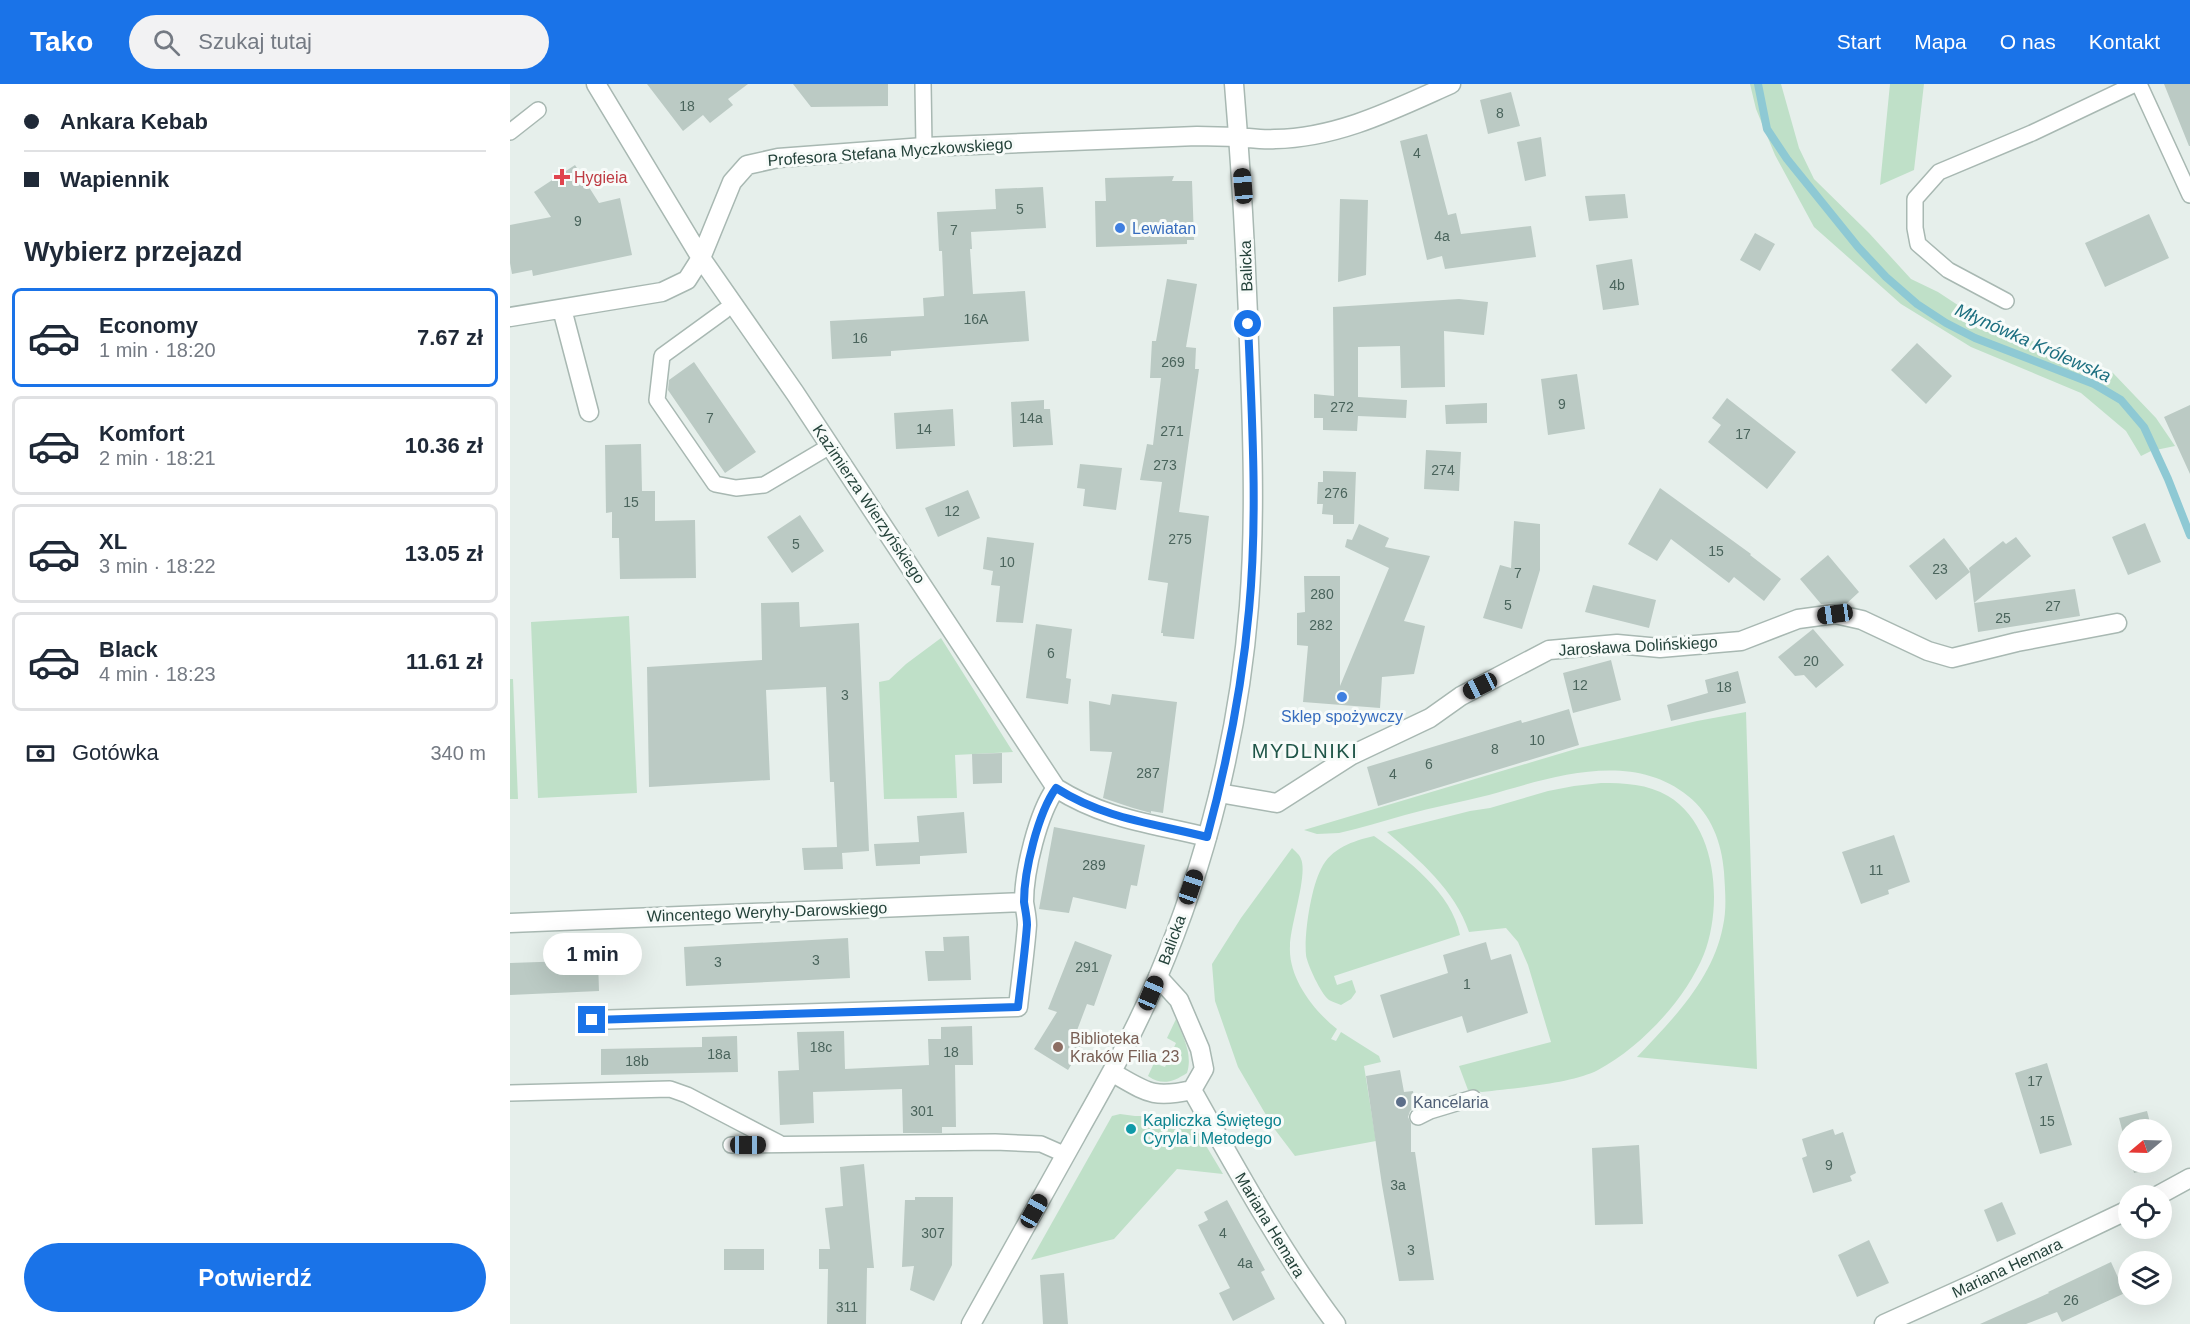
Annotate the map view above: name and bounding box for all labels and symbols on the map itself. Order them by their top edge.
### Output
house number: 18 [679,98,695,114]
house number: 8 [1496,105,1504,121]
street label: Profesora Stefana Myczkowskiego [767,135,1013,169]
house number: 4 [1413,145,1421,161]
car [1232,167,1254,205]
place label: Hygieia [574,169,627,186]
marker: Hygieia [555,170,569,184]
house number: 5 [1016,201,1024,217]
house number: 9 [574,213,582,229]
place label: Lewiatan [1132,220,1196,237]
marker: Lewiatan [1113,221,1127,235]
house number: 7 [950,222,958,238]
house number: 4a [1434,228,1450,244]
street label: Balicka [1237,240,1255,292]
house number: 4b [1609,277,1625,293]
water label: Młynówka Królewska [1952,300,2114,386]
route start [1234,310,1261,337]
house number: 16A [964,311,989,327]
house number: 16 [852,330,868,346]
house number: 269 [1161,354,1185,370]
house number: 9 [1558,396,1566,412]
house number: 272 [1330,399,1354,415]
house number: 7 [706,410,714,426]
house number: 14a [1019,410,1043,426]
street label: Kazimierza Wierzyńskiego [809,421,929,587]
house number: 14 [916,421,932,437]
house number: 271 [1160,423,1184,439]
house number: 17 [1735,426,1751,442]
house number: 273 [1153,457,1177,473]
house number: 274 [1431,462,1455,478]
house number: 276 [1324,485,1348,501]
house number: 15 [623,494,639,510]
house number: 12 [944,503,960,519]
house number: 275 [1168,531,1192,547]
house number: 5 [792,536,800,552]
house number: 15 [1708,543,1724,559]
house number: 10 [999,554,1015,570]
house number: 23 [1932,561,1948,577]
house number: 7 [1514,565,1522,581]
house number: 280 [1310,586,1334,602]
house number: 5 [1504,597,1512,613]
house number: 27 [2045,598,2061,614]
car [1816,603,1854,625]
house number: 25 [1995,610,2011,626]
house number: 282 [1309,617,1333,633]
street label: Jarosława Dolińskiego [1558,633,1718,659]
house number: 6 [1047,645,1055,661]
house number: 20 [1803,653,1819,669]
car [1460,670,1500,702]
house number: 12 [1572,677,1588,693]
house number: 18 [1716,679,1732,695]
house number: 3 [841,687,849,703]
marker: Sklep spożywczy [1335,690,1349,704]
place label: Sklep spożywczy [1281,708,1403,725]
house number: 10 [1529,732,1545,748]
district label: MYDLNIKI [1252,740,1358,762]
house number: 8 [1491,741,1499,757]
house number: 6 [1425,756,1433,772]
house number: 287 [1136,765,1160,781]
house number: 4 [1389,766,1397,782]
house number: 289 [1082,857,1106,873]
house number: 11 [1869,862,1883,878]
car [1177,867,1205,907]
street label: Wincentego Weryhy-Darowskiego [646,899,888,925]
street label: Balicka [1155,913,1189,967]
callout: 1 min [542,933,642,975]
house number: 3 [812,952,820,968]
house number: 3 [714,954,722,970]
house number: 291 [1075,959,1099,975]
car [1136,973,1166,1013]
house number: 1 [1463,976,1471,992]
route end [578,1006,605,1033]
place label: Biblioteka Kraków Filia 23 [1070,1030,1179,1065]
house number: 18c [810,1039,832,1055]
marker: Biblioteka Kraków Filia 23 [1051,1040,1065,1054]
house number: 18 [943,1044,959,1060]
house number: 18a [707,1046,731,1062]
house number: 18b [625,1053,649,1069]
house number: 17 [2027,1073,2043,1089]
place label: Kancelaria [1413,1094,1489,1111]
marker: Kancelaria [1394,1095,1408,1109]
house number: 301 [910,1103,934,1119]
place label: Kapliczka Świętego Cyryla i Metodego [1143,1111,1282,1147]
house number: 15 [2039,1113,2055,1129]
north arrow [2118,1119,2172,1173]
marker: Kapliczka Świętego Cyryla i Metodego [1124,1122,1138,1136]
car [730,1136,766,1154]
house number: 9 [1825,1157,1833,1173]
street label: Mariana Hemara [1232,1170,1308,1281]
house number: 3a [1390,1177,1406,1193]
car [1017,1191,1051,1231]
house number: 307 [921,1225,945,1241]
house number: 4 [1219,1225,1227,1241]
street label: Mariana Hemara [1949,1235,2065,1301]
house number: 3 [1407,1242,1415,1258]
house number: 4a [1237,1255,1253,1271]
house number: 26 [2063,1292,2079,1308]
house number: 311 [836,1299,858,1315]

